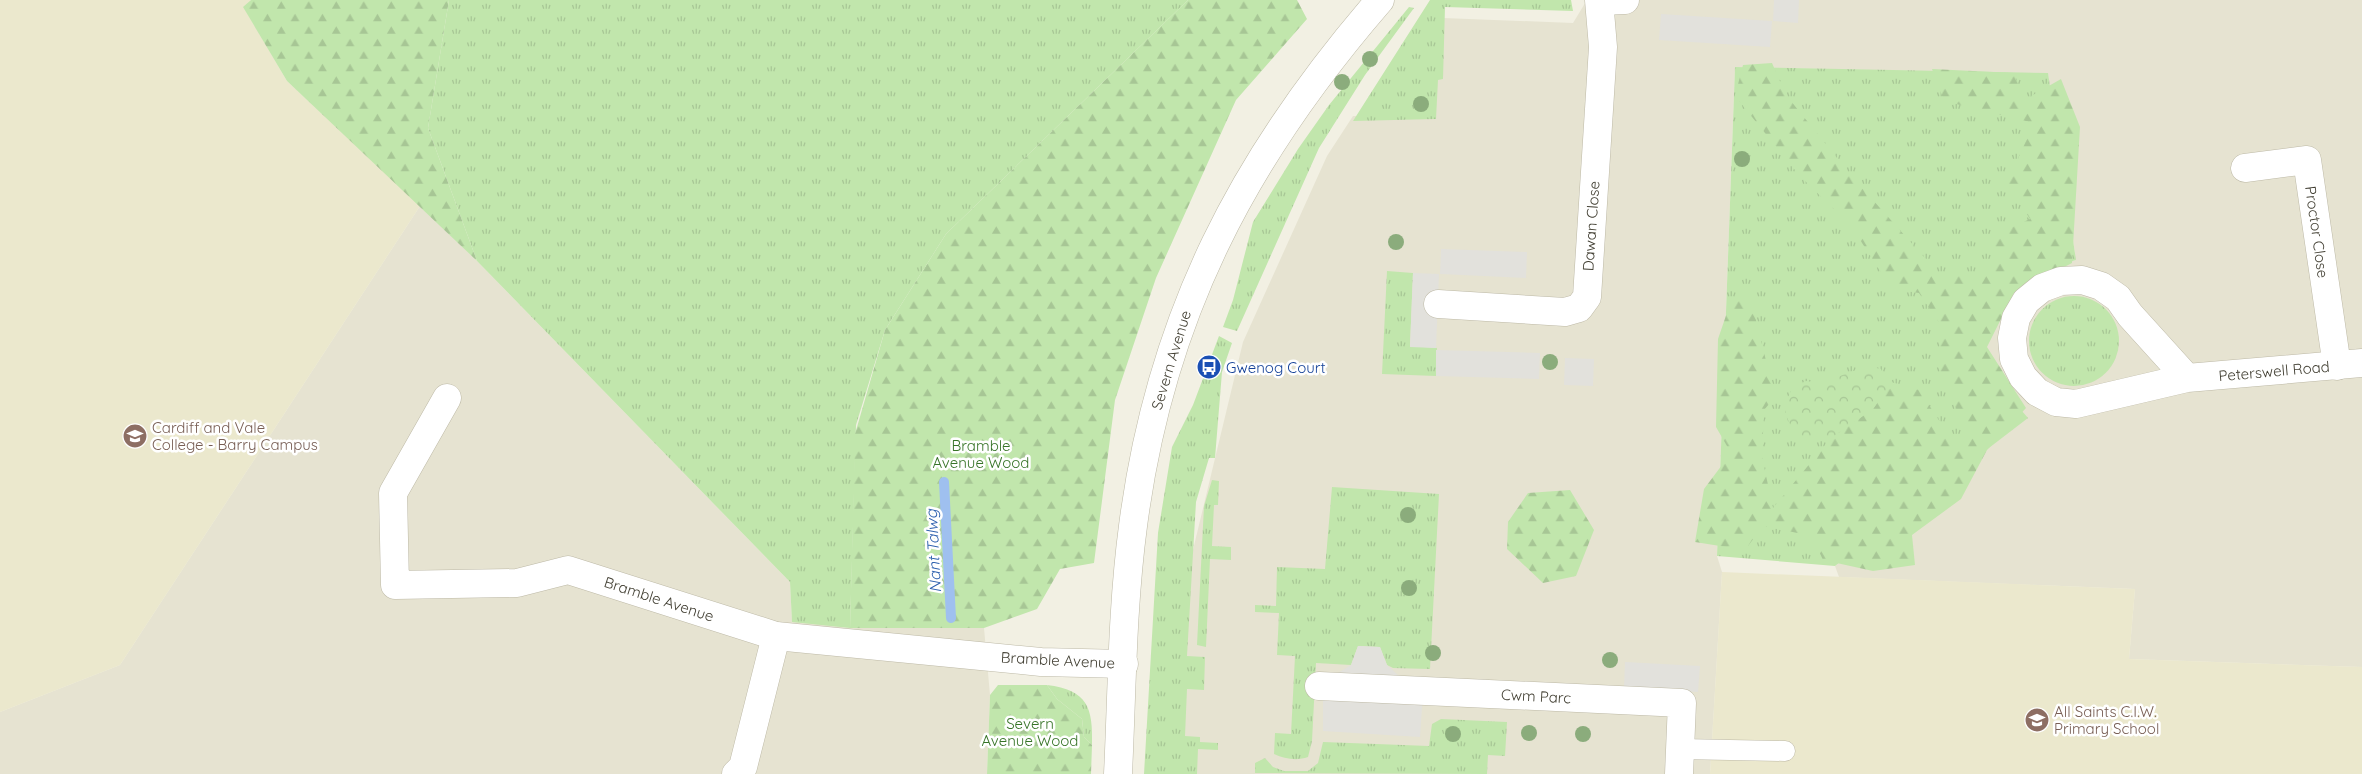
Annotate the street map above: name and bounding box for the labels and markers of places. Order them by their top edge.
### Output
bus stop icon: Gwenog Court [1196,354,1222,380]
place label: Gwenog Court [1226,358,1326,377]
place label: Cardiff and Vale College - Barry Campus [152,418,318,454]
school or university icon: Cardiff and Vale College - Barry Campus [122,423,148,449]
place label: All Saints C.I.W. Primary School [2054,702,2159,738]
school or university icon: All Saints C.I.W. Primary School [2024,707,2050,733]

